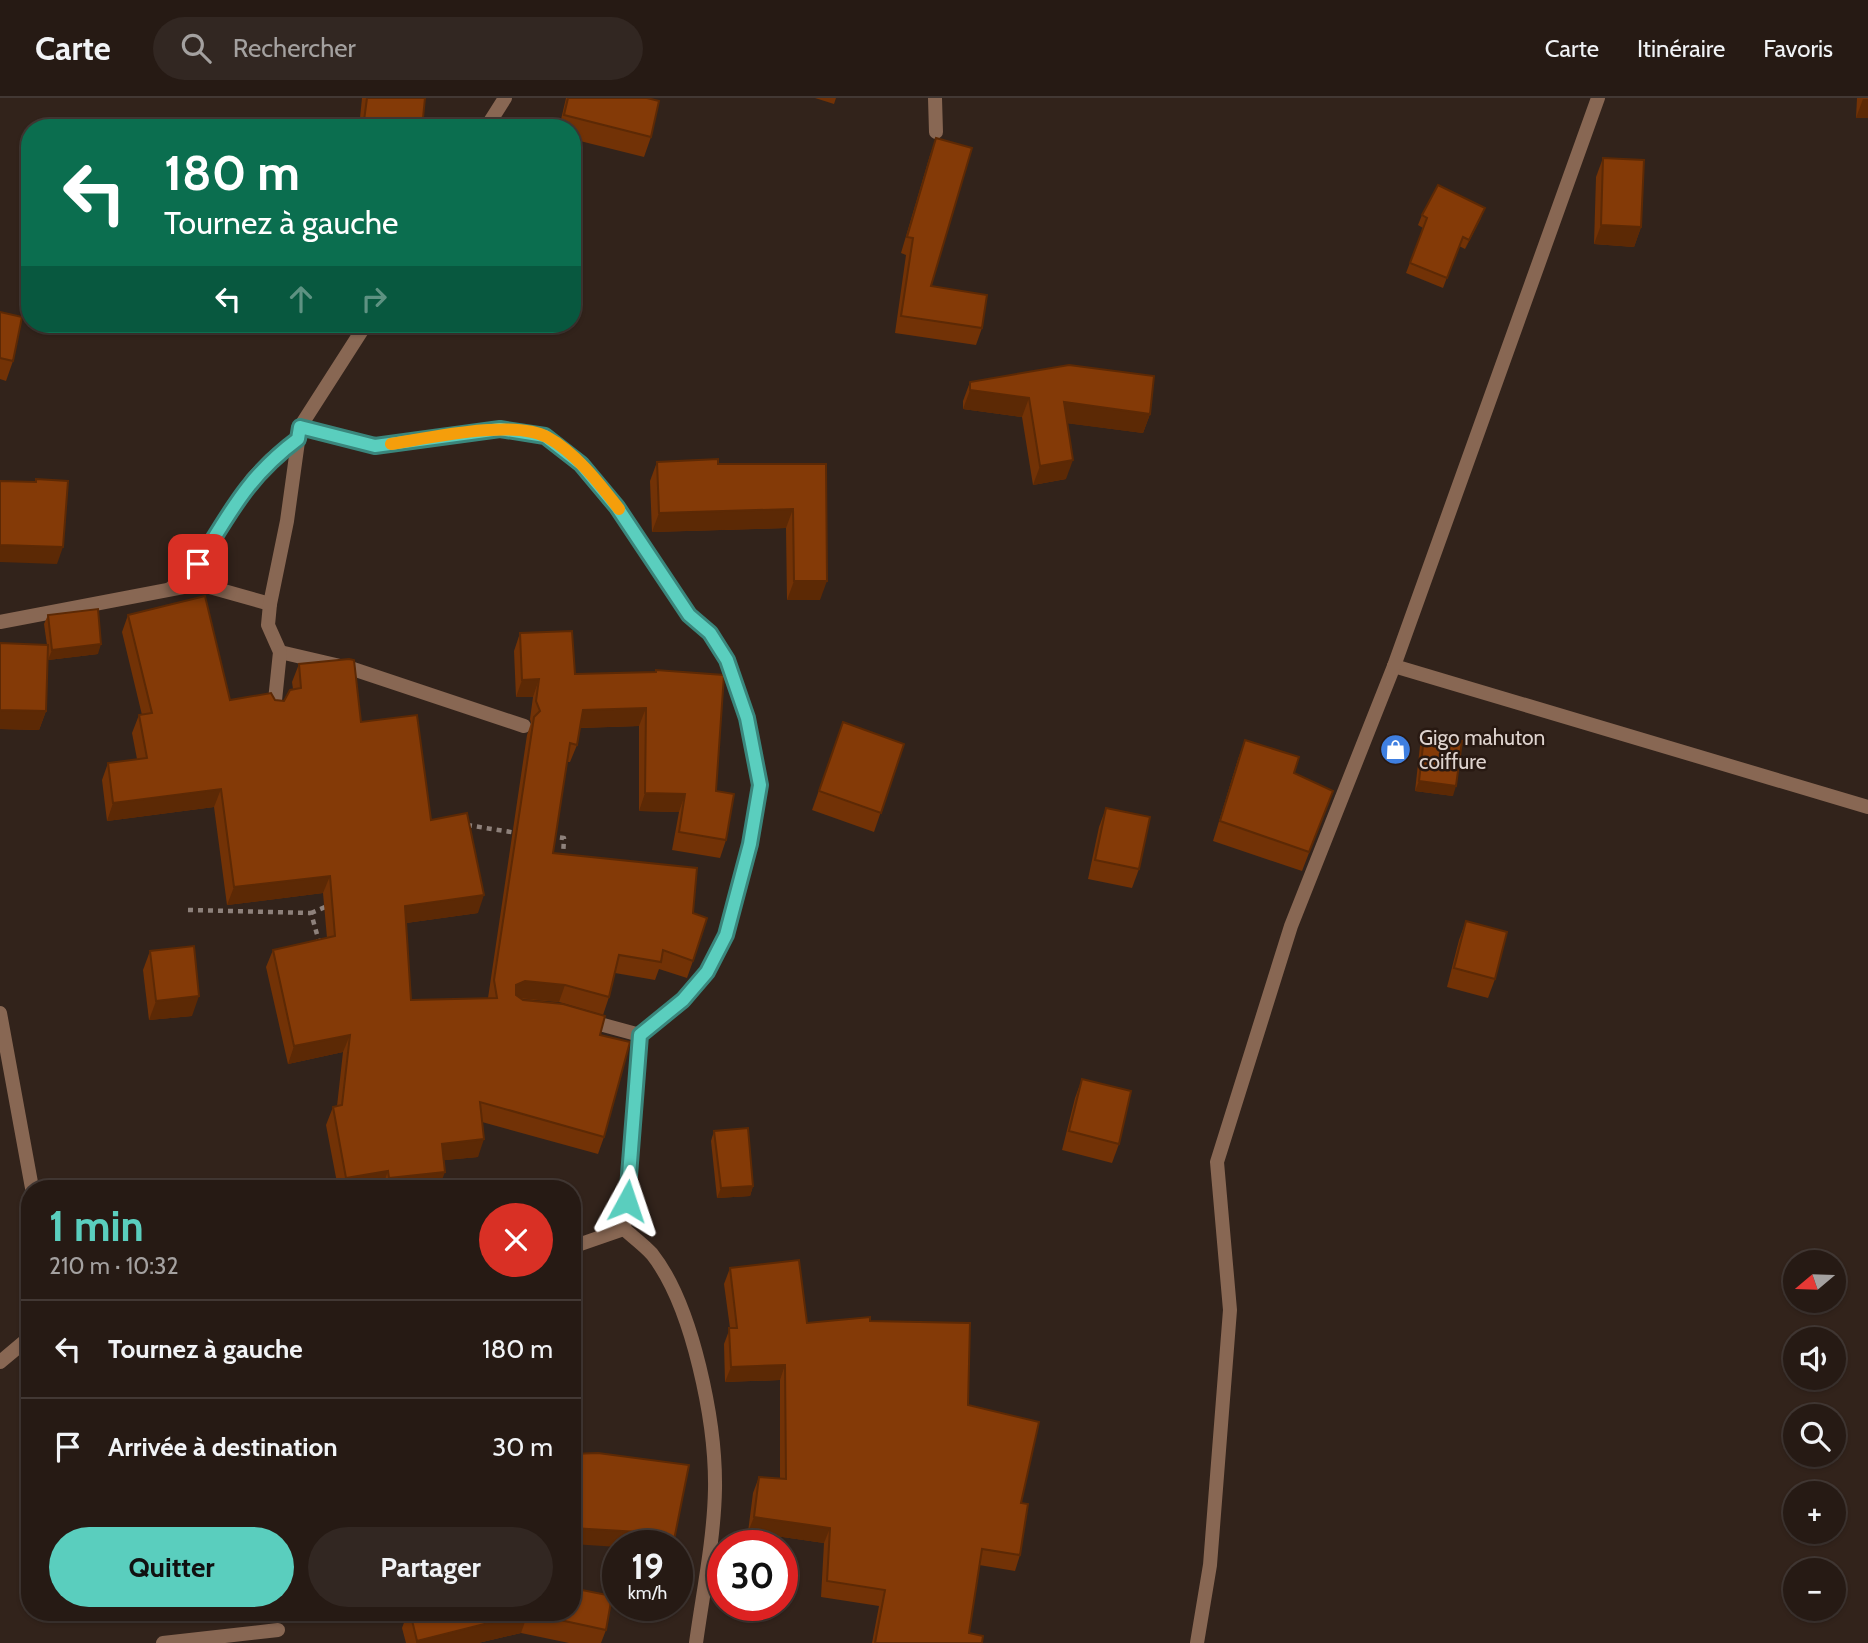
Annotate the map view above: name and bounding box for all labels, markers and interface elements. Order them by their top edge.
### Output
search box [153,17,643,80]
text: Carte [35,28,111,68]
icon: search [177,29,215,67]
text: Rechercher [233,32,356,64]
text: Carte [1545,34,1599,63]
text: Itinéraire [1637,34,1725,63]
text: Favoris [1763,34,1833,63]
text: 180 m [164,143,300,202]
icon: left [49,147,140,238]
text: Tournez à gauche [164,203,398,242]
icon: left [209,280,247,318]
icon: ahead [282,280,320,318]
icon: right [355,280,393,318]
pin [168,534,228,594]
icon: arrive [179,545,217,583]
place label: Gigo mahuton coiffure [1419,725,1545,774]
shop icon: Gigo mahuton coiffure [1379,733,1413,767]
position arrow [590,1164,664,1238]
text: 1 min [49,1200,144,1252]
button: close [479,1203,553,1277]
north arrow [1783,1250,1846,1312]
map controls [1783,1250,1846,1621]
text: 210 m · 10:32 [49,1252,179,1280]
button: sound [1783,1327,1846,1390]
icon: left [49,1330,87,1368]
text: Tournez à gauche [108,1333,303,1365]
text: 180 m [482,1333,553,1365]
button: search [1783,1404,1846,1467]
icon: arrive [49,1428,87,1466]
text: Arrivée à destination [108,1431,338,1463]
text: 30 m [492,1431,553,1463]
button: + [1783,1481,1846,1544]
button: Quitter [49,1527,294,1607]
button: Partager [308,1527,553,1607]
speed limit sign: 30 [707,1530,798,1621]
text: 19 [631,1545,664,1588]
button: − [1783,1558,1846,1621]
text: km/h [628,1582,667,1604]

